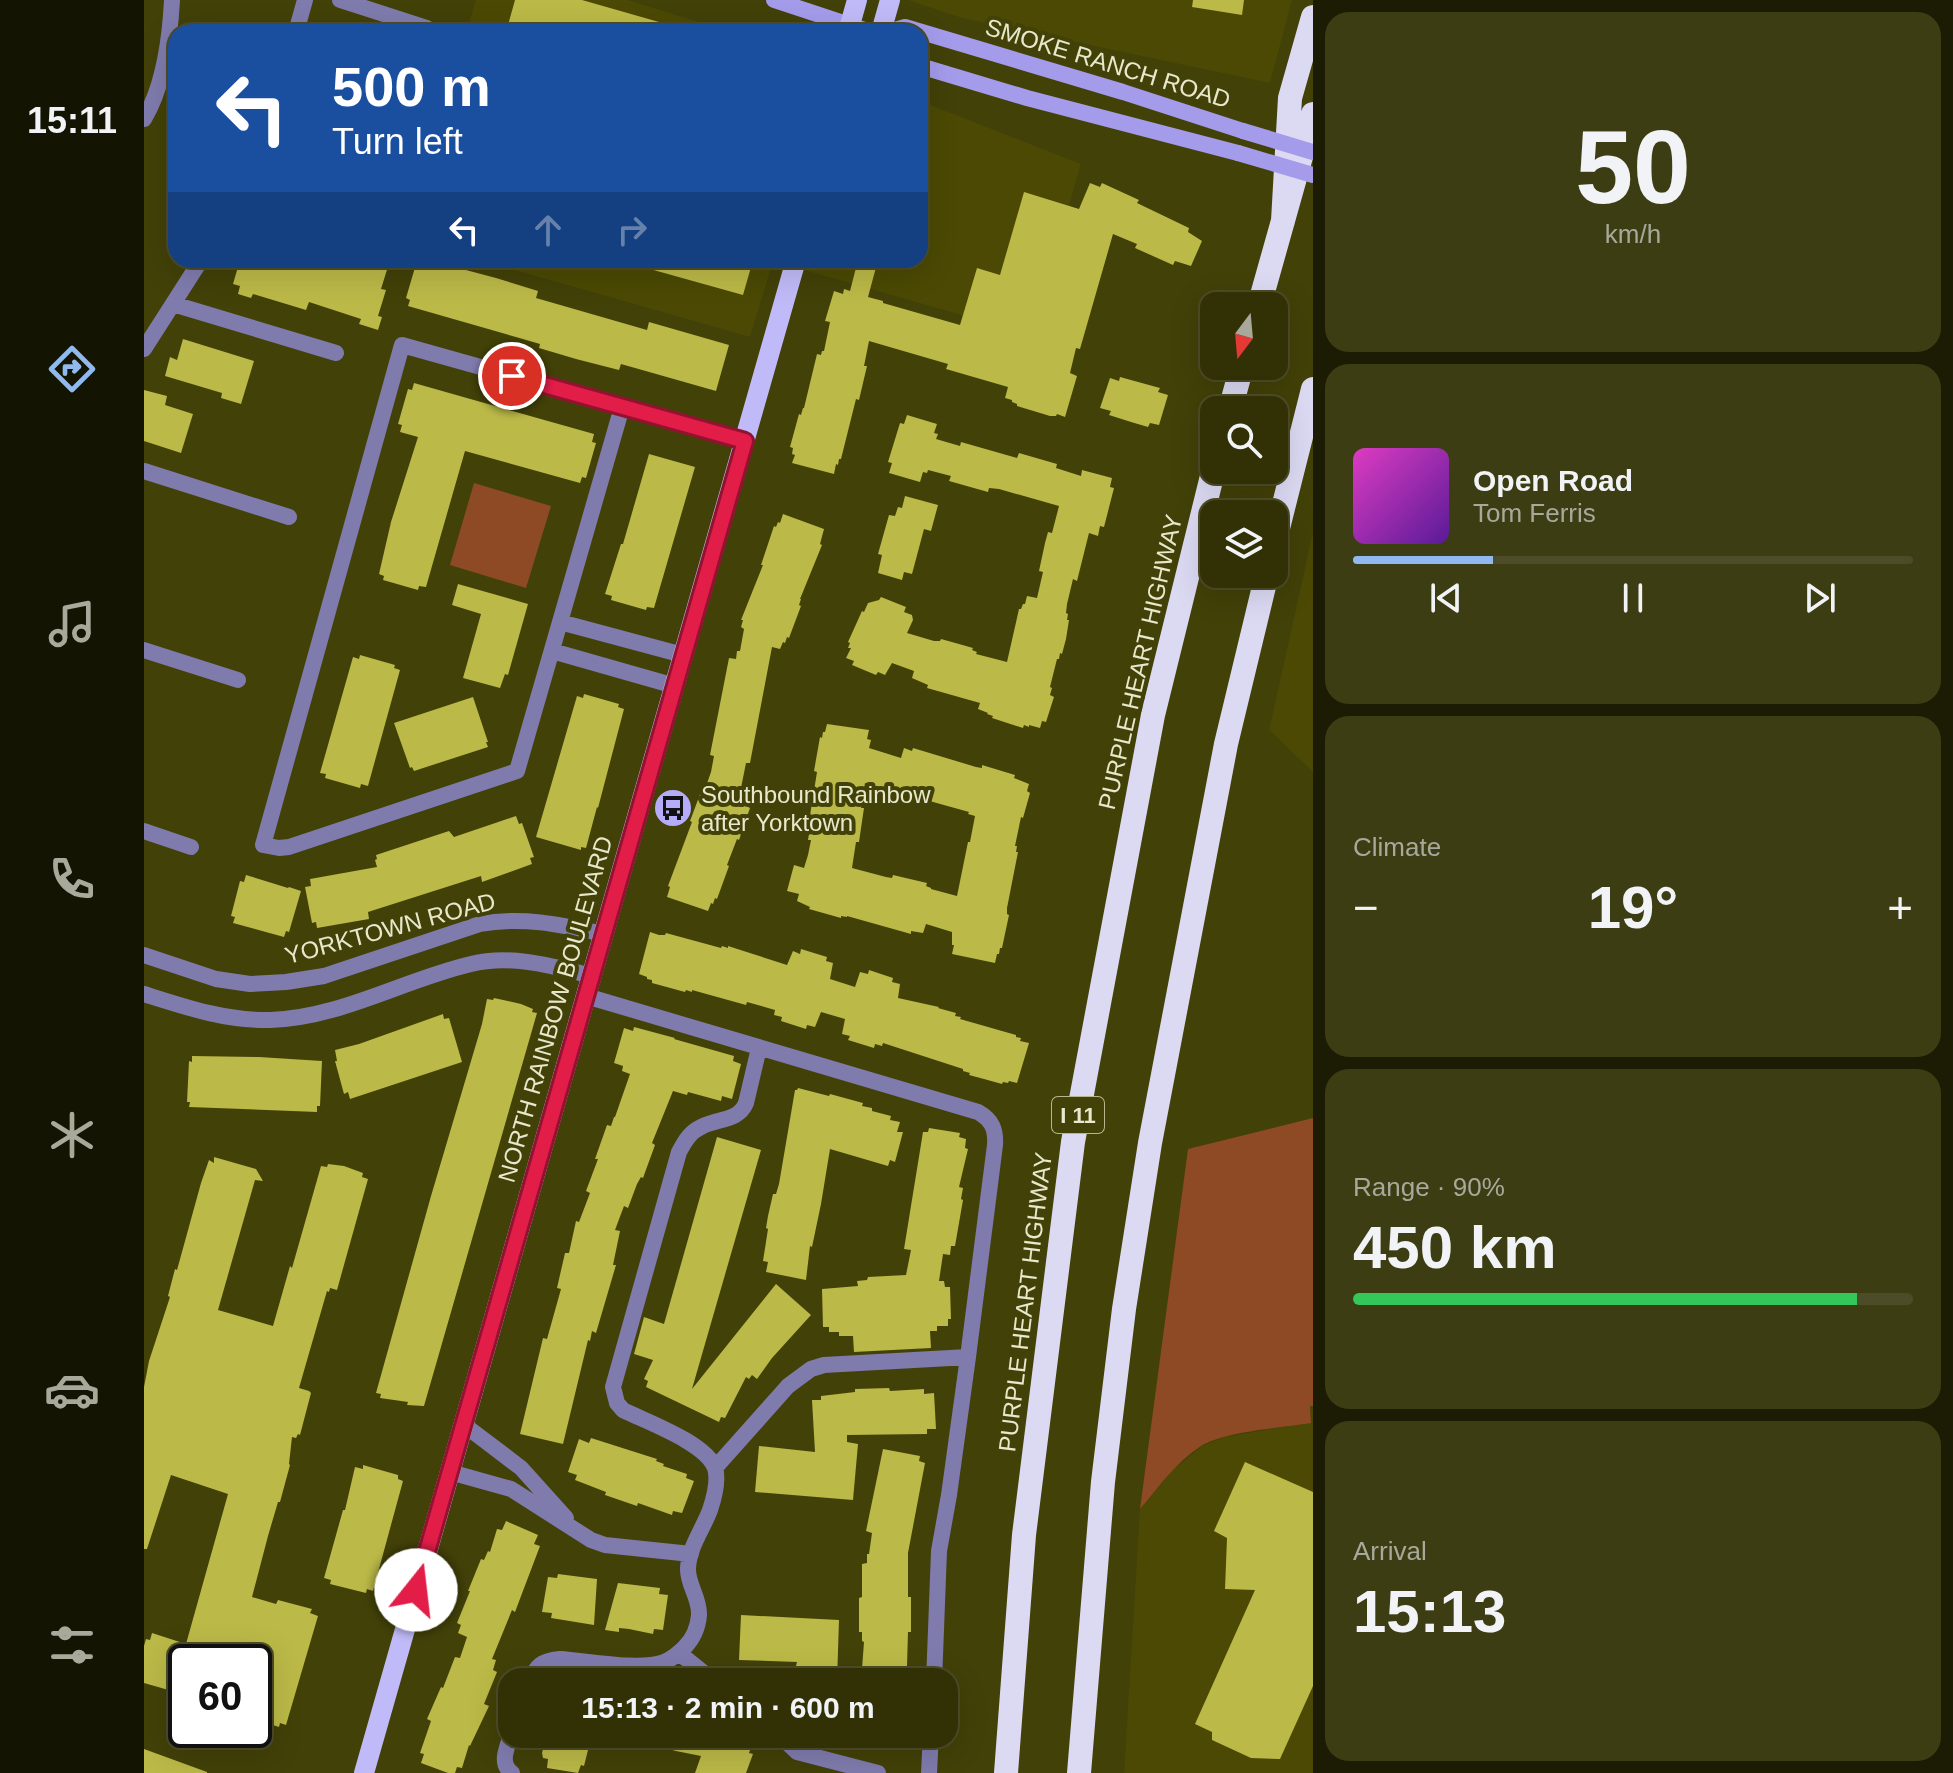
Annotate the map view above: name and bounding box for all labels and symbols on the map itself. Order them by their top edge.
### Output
street label: SMOKE RANCH ROAD [982,13,1234,113]
north arrow [1200,292,1288,380]
pin [478,342,546,410]
street label: PURPLE HEART HIGHWAY [1093,512,1187,812]
place label: Southbound Rainbow after Yorktown [701,781,931,836]
bus stop icon: Southbound Rainbow after Yorktown [652,787,694,829]
street label: NORTH RAINBOW BOULEVARD [493,833,617,1185]
street label: YORKTOWN ROAD [282,887,498,969]
road number: I 11 [1052,1097,1104,1133]
street label: PURPLE HEART HIGHWAY [993,1151,1057,1453]
position arrow [374,1548,458,1632]
speed limit sign: 60 [168,1644,272,1748]

